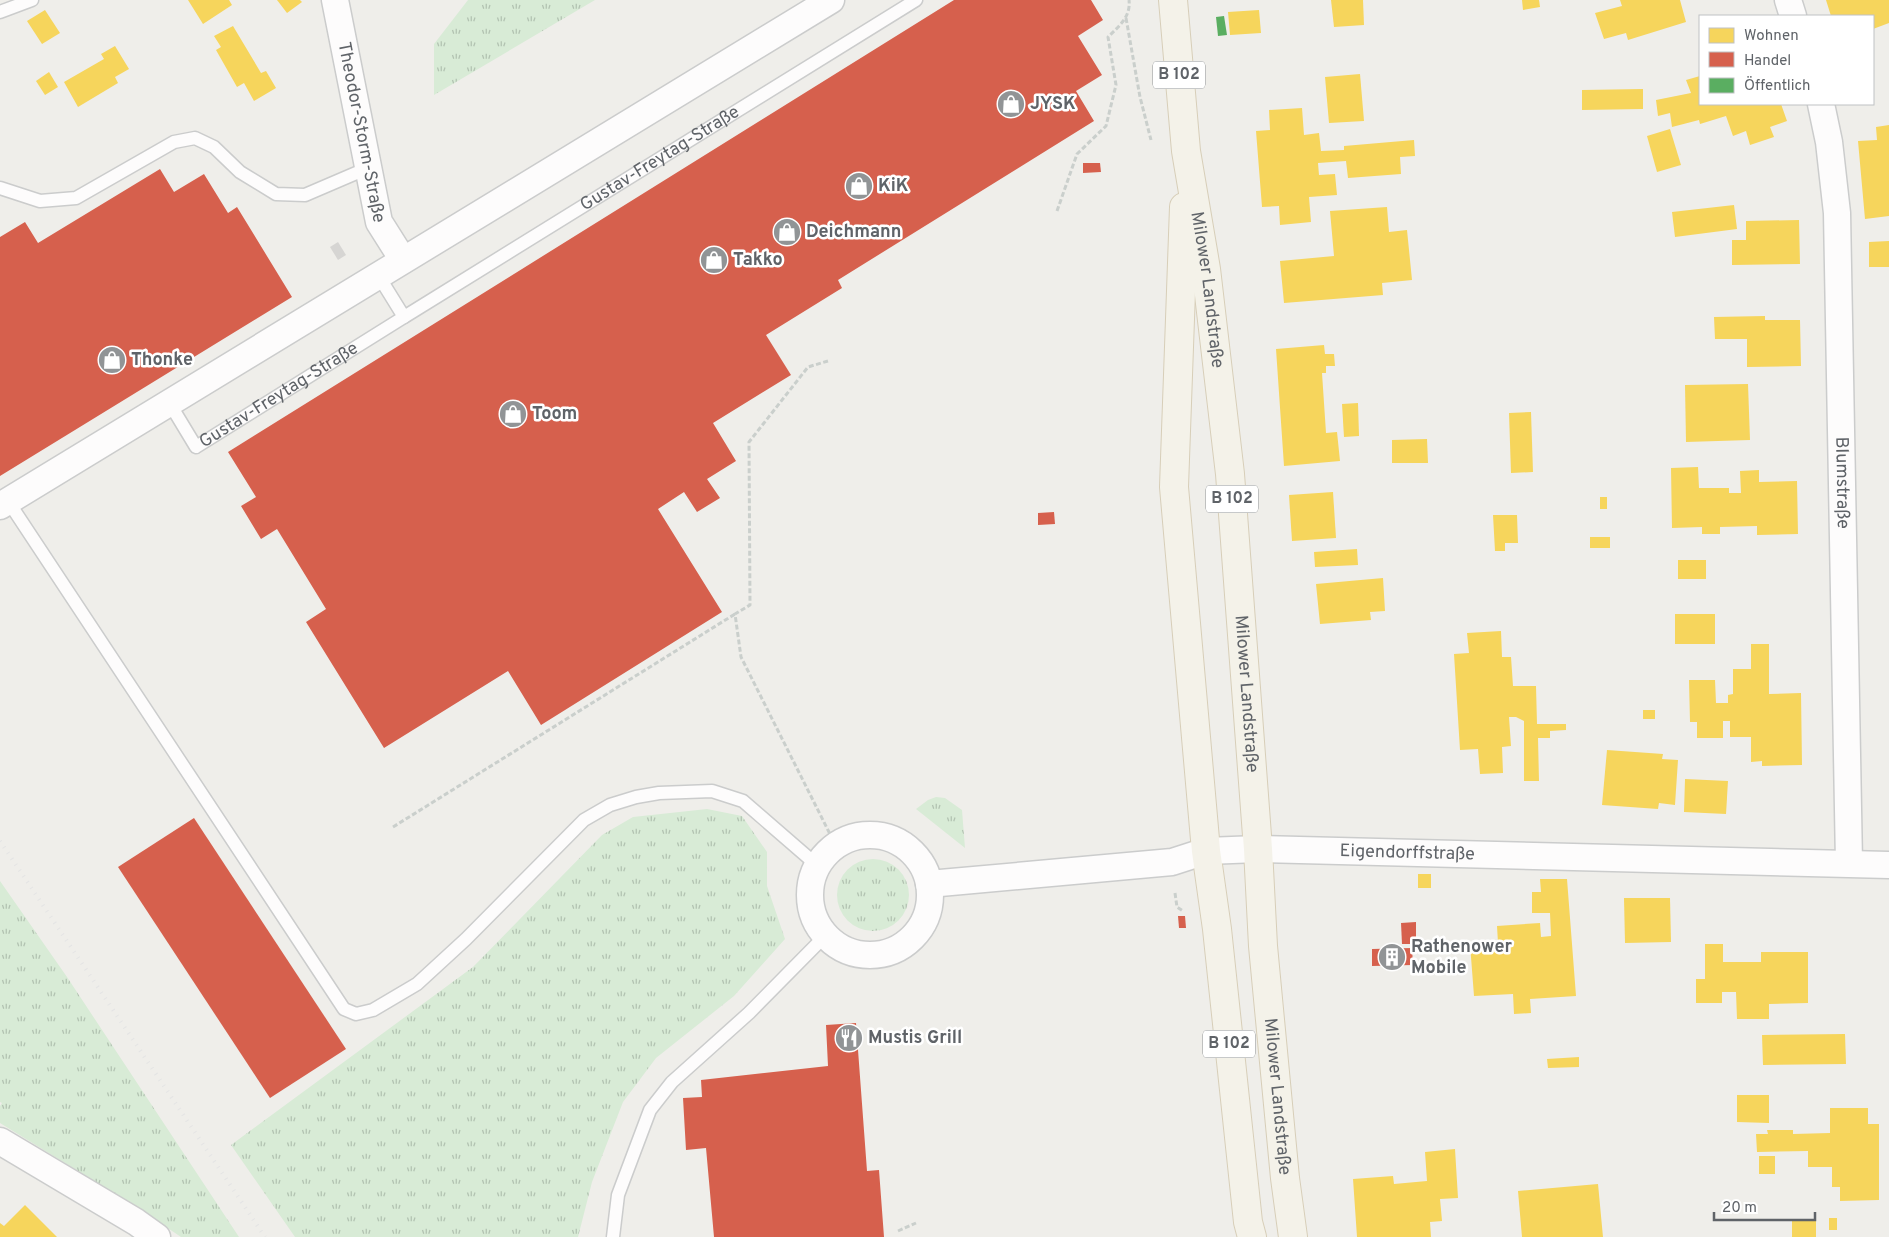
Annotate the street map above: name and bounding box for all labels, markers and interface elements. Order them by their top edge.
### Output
legend [1699,15,1874,105]
text: Wohnen [1744,27,1799,46]
street label: Theodor-Storm-Straße [332,40,390,225]
text: Handel [1744,52,1791,71]
road number: B 102 [1153,62,1205,88]
text: Öffentlich [1744,76,1811,96]
shop icon: JYSK [996,89,1026,119]
place label: JYSK [1030,93,1076,116]
street label: Gustav-Freytag-Straße [576,101,744,217]
shop icon: KiK [844,171,874,201]
place label: KiK [878,175,909,198]
street label: Milower Landstraße [1185,210,1229,369]
shop icon: Deichmann [772,217,802,247]
place label: Deichmann [806,221,901,244]
shop icon: Takko [699,245,729,275]
place label: Takko [733,249,783,272]
street label: Gustav-Freytag-Straße [195,337,363,454]
shop icon: Thonke [97,345,127,375]
place label: Thonke [131,349,193,372]
shop icon: Toom [498,399,528,429]
place label: Toom [532,403,577,426]
street label: Blumstraße [1830,436,1854,529]
road number: B 102 [1206,486,1258,512]
street label: Milower Landstraße [1229,614,1264,773]
street label: Eigendorffstraße [1339,840,1475,866]
place label: Rathenower Mobile [1411,936,1512,980]
building icon: Rathenower Mobile [1377,942,1407,972]
street label: Milower Landstraße [1258,1017,1296,1176]
restaurant icon: Mustis Grill [834,1023,864,1053]
place label: Mustis Grill [868,1027,962,1050]
road number: B 102 [1203,1030,1255,1058]
scale bar [1714,1190,1815,1222]
text: 20 m [1722,1199,1757,1218]

